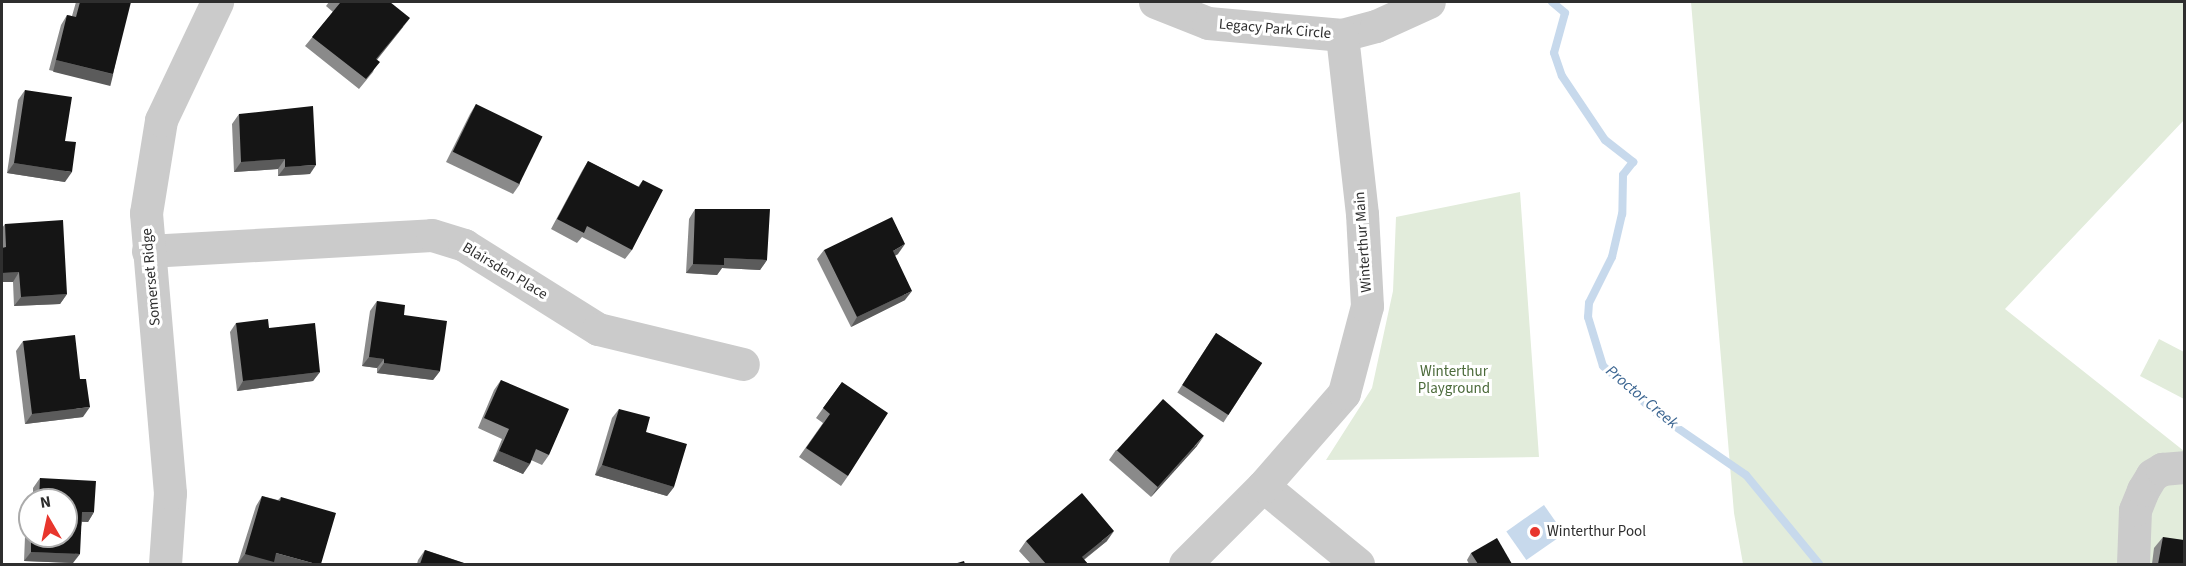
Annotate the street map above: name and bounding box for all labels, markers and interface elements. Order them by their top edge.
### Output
street label: Legacy Park Circle [1218,15,1332,43]
street label: Winterthur Main [1350,191,1376,293]
street label: Somerset Ridge [138,227,164,327]
street label: Blairsden Place [459,239,551,303]
water label: Proctor Creek [1602,361,1682,433]
park label: Winterthur Playground [1418,362,1490,397]
north arrow [18,488,78,548]
text: N [39,491,52,514]
place label: Winterthur Pool [1547,523,1646,541]
marker: Winterthur Pool [1528,525,1542,539]

